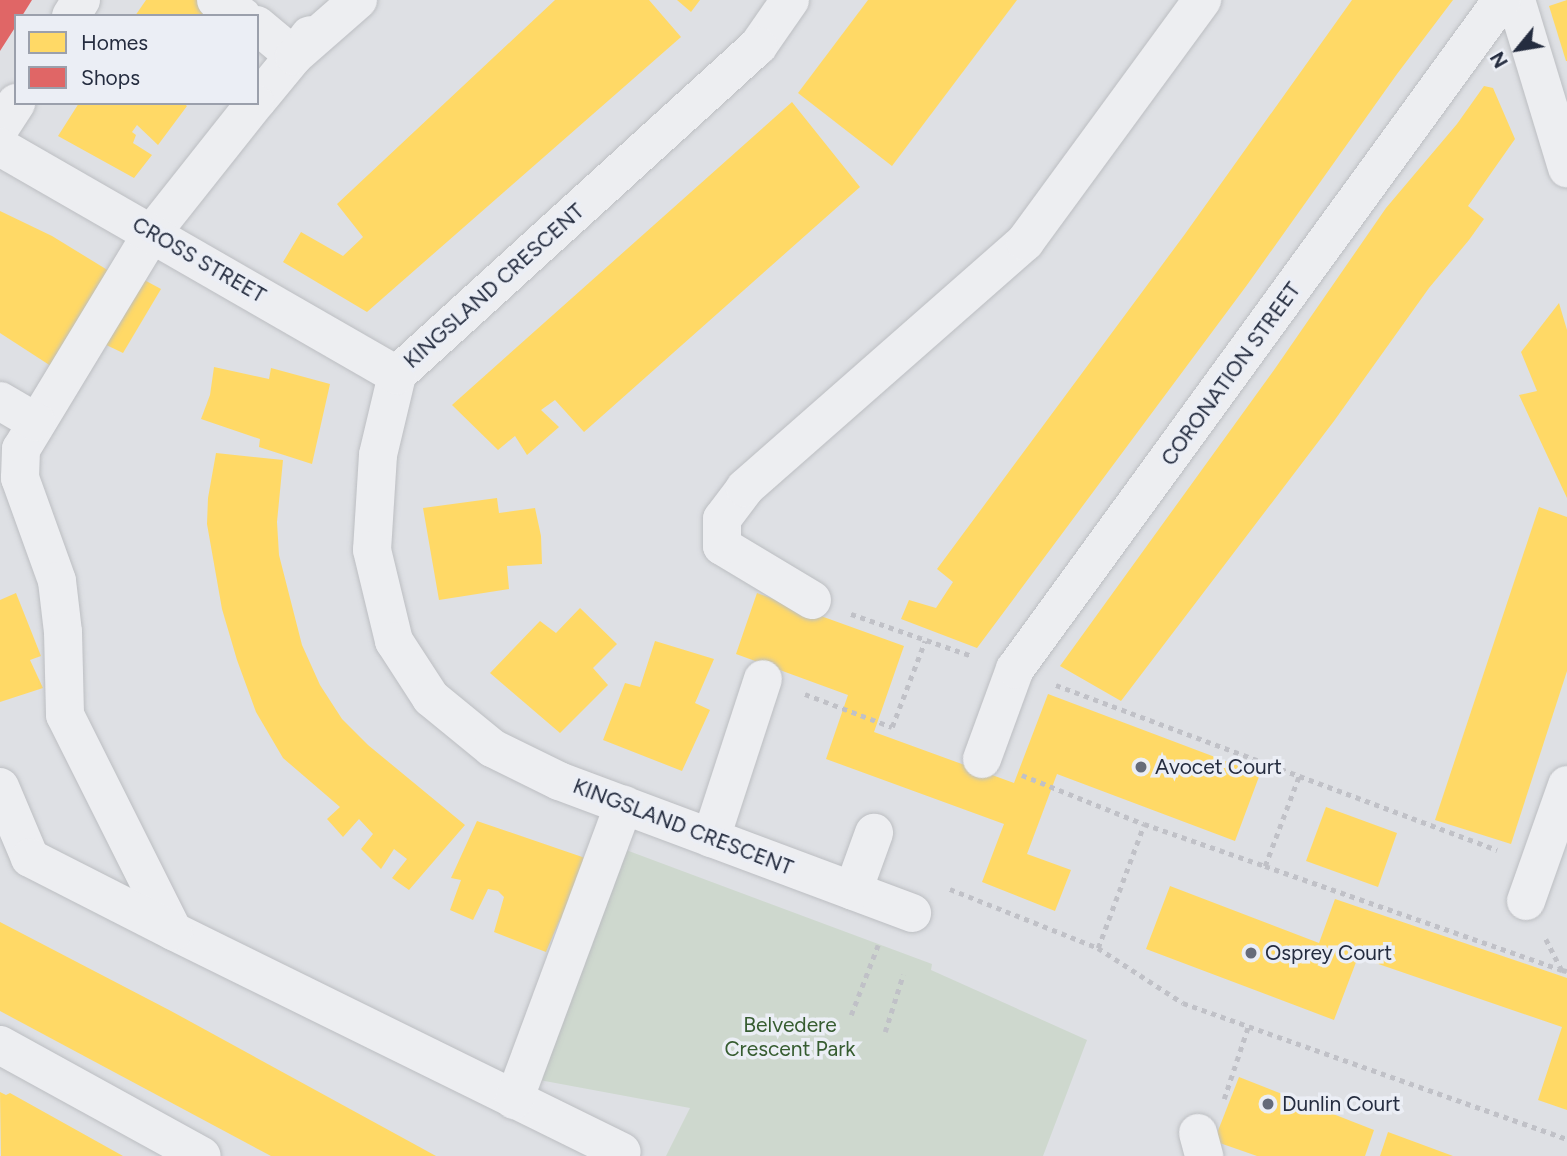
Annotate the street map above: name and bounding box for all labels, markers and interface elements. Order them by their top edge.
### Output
legend [14,14,259,105]
north arrow [1483,14,1553,84]
text: Homes [81,30,148,55]
text: N [1486,48,1513,72]
text: Shops [81,65,140,90]
street label: KINGSLAND CRESCENT [399,198,589,374]
street label: CROSS STREET [128,212,270,308]
street label: CORONATION STREET [1156,278,1306,470]
place label: Avocet Court [1155,754,1282,780]
marker: Avocet Court [1133,759,1149,775]
street label: KINGSLAND CRESCENT [569,773,797,881]
place label: Osprey Court [1265,940,1392,966]
marker: Osprey Court [1243,945,1259,961]
park label: Belvedere Crescent Park [724,1012,856,1062]
place label: Dunlin Court [1282,1091,1400,1117]
marker: Dunlin Court [1260,1096,1276,1112]

